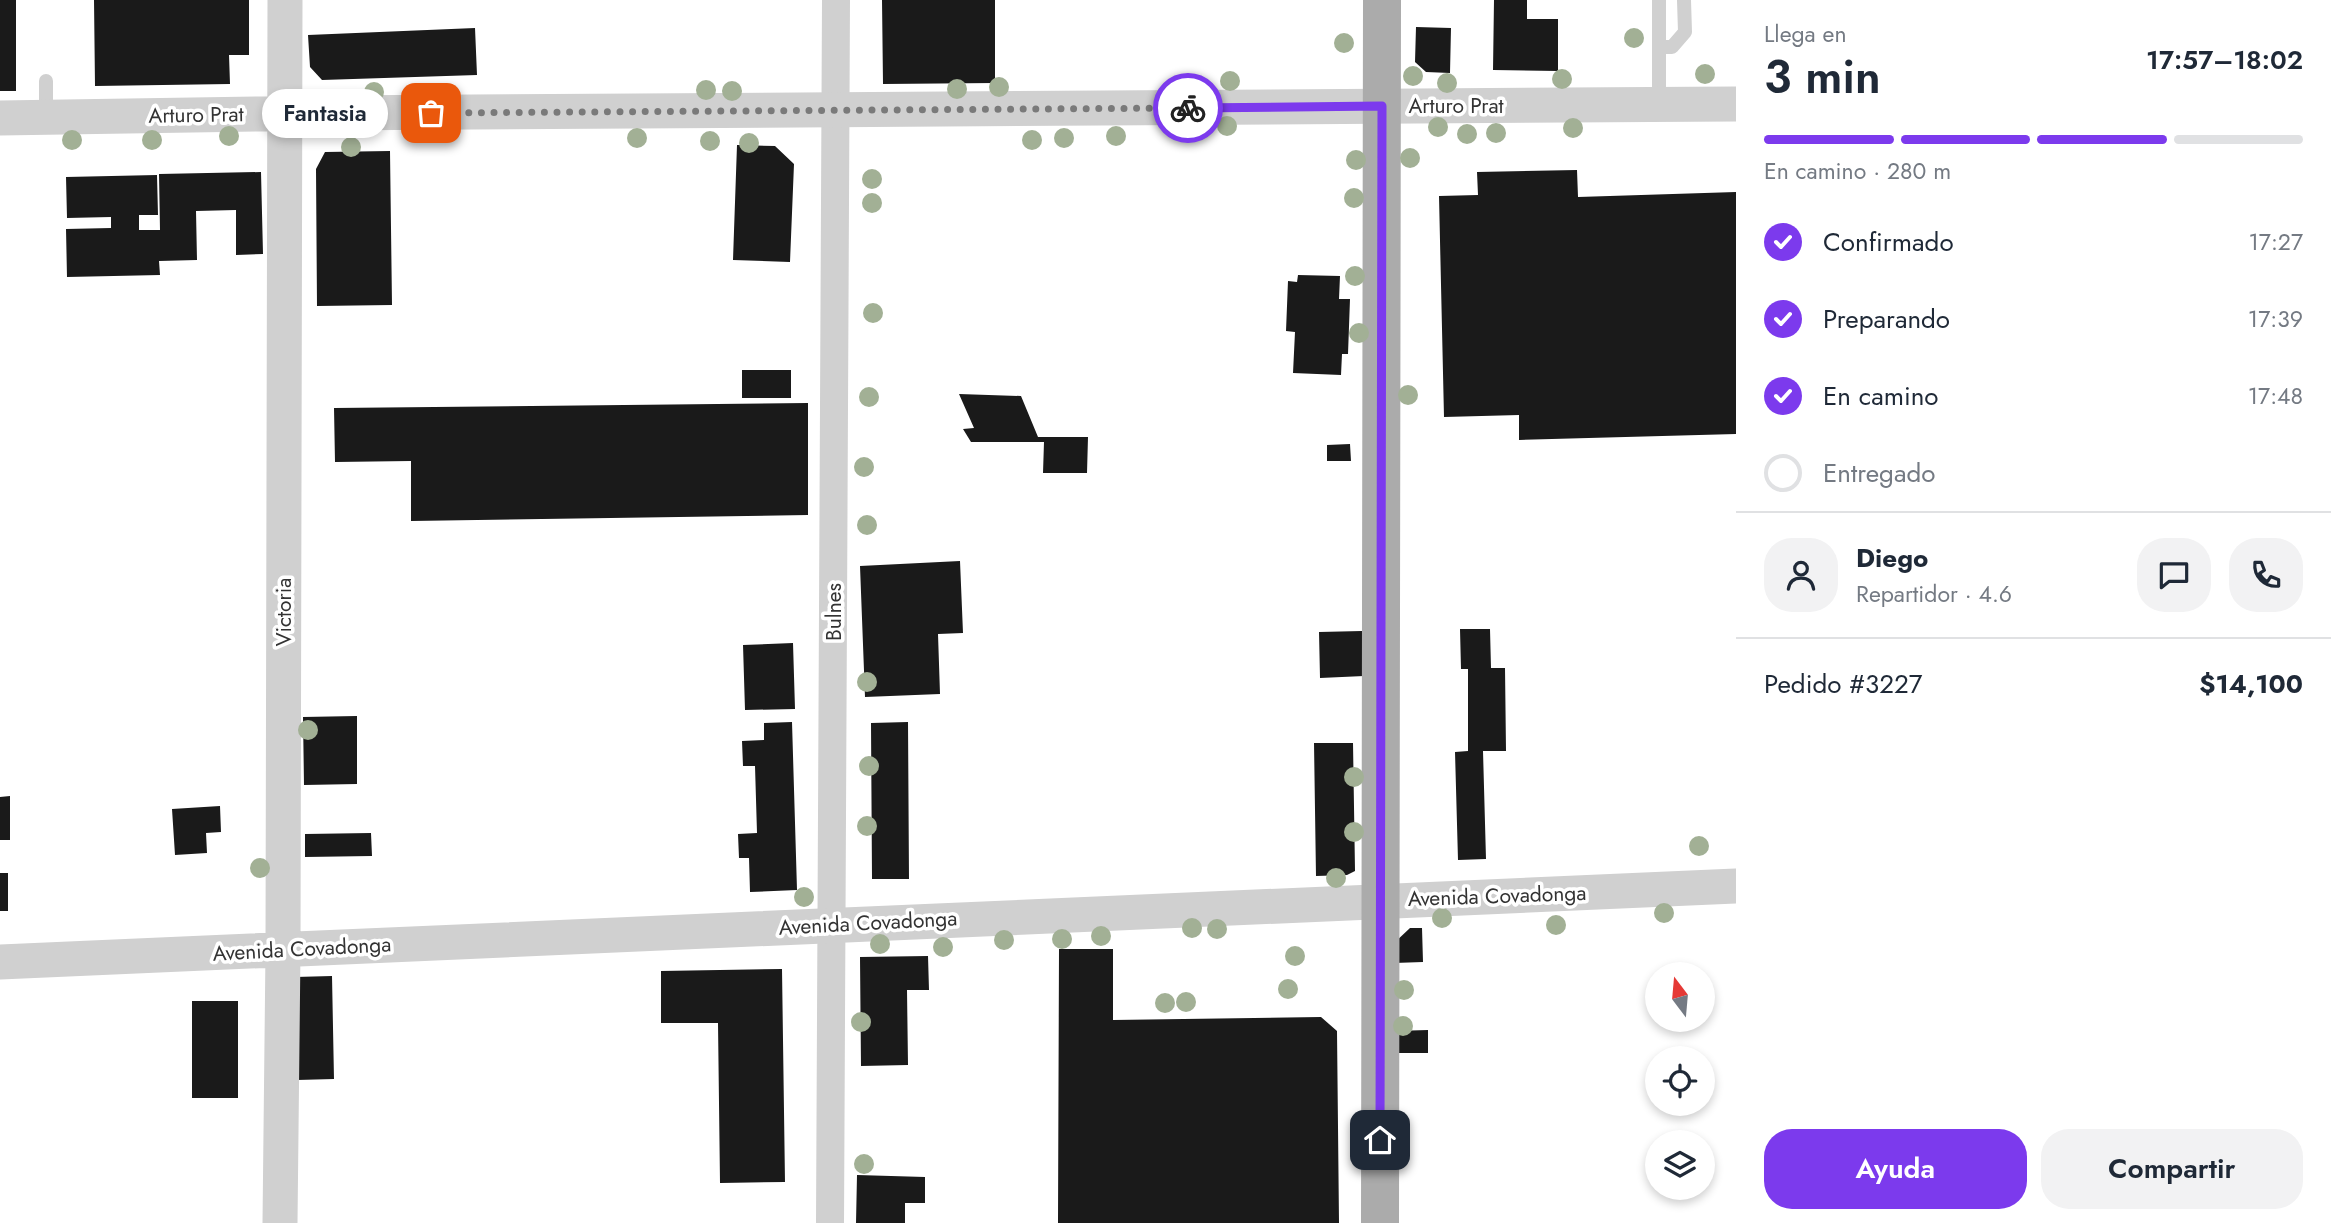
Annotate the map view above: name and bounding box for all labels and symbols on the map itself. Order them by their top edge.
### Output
courier [1153,73,1223,143]
pin [401,83,461,143]
callout: Fantasia [263,88,389,138]
street label: Arturo Prat [1408,91,1504,121]
street label: Arturo Prat [148,99,244,131]
street label: Victoria [269,578,299,646]
street label: Bulnes [819,583,849,641]
street label: Avenida Covadonga [1407,878,1587,914]
street label: Avenida Covadonga [778,903,958,943]
street label: Avenida Covadonga [212,929,392,969]
north arrow [1645,962,1715,1032]
pin [1350,1110,1410,1170]

